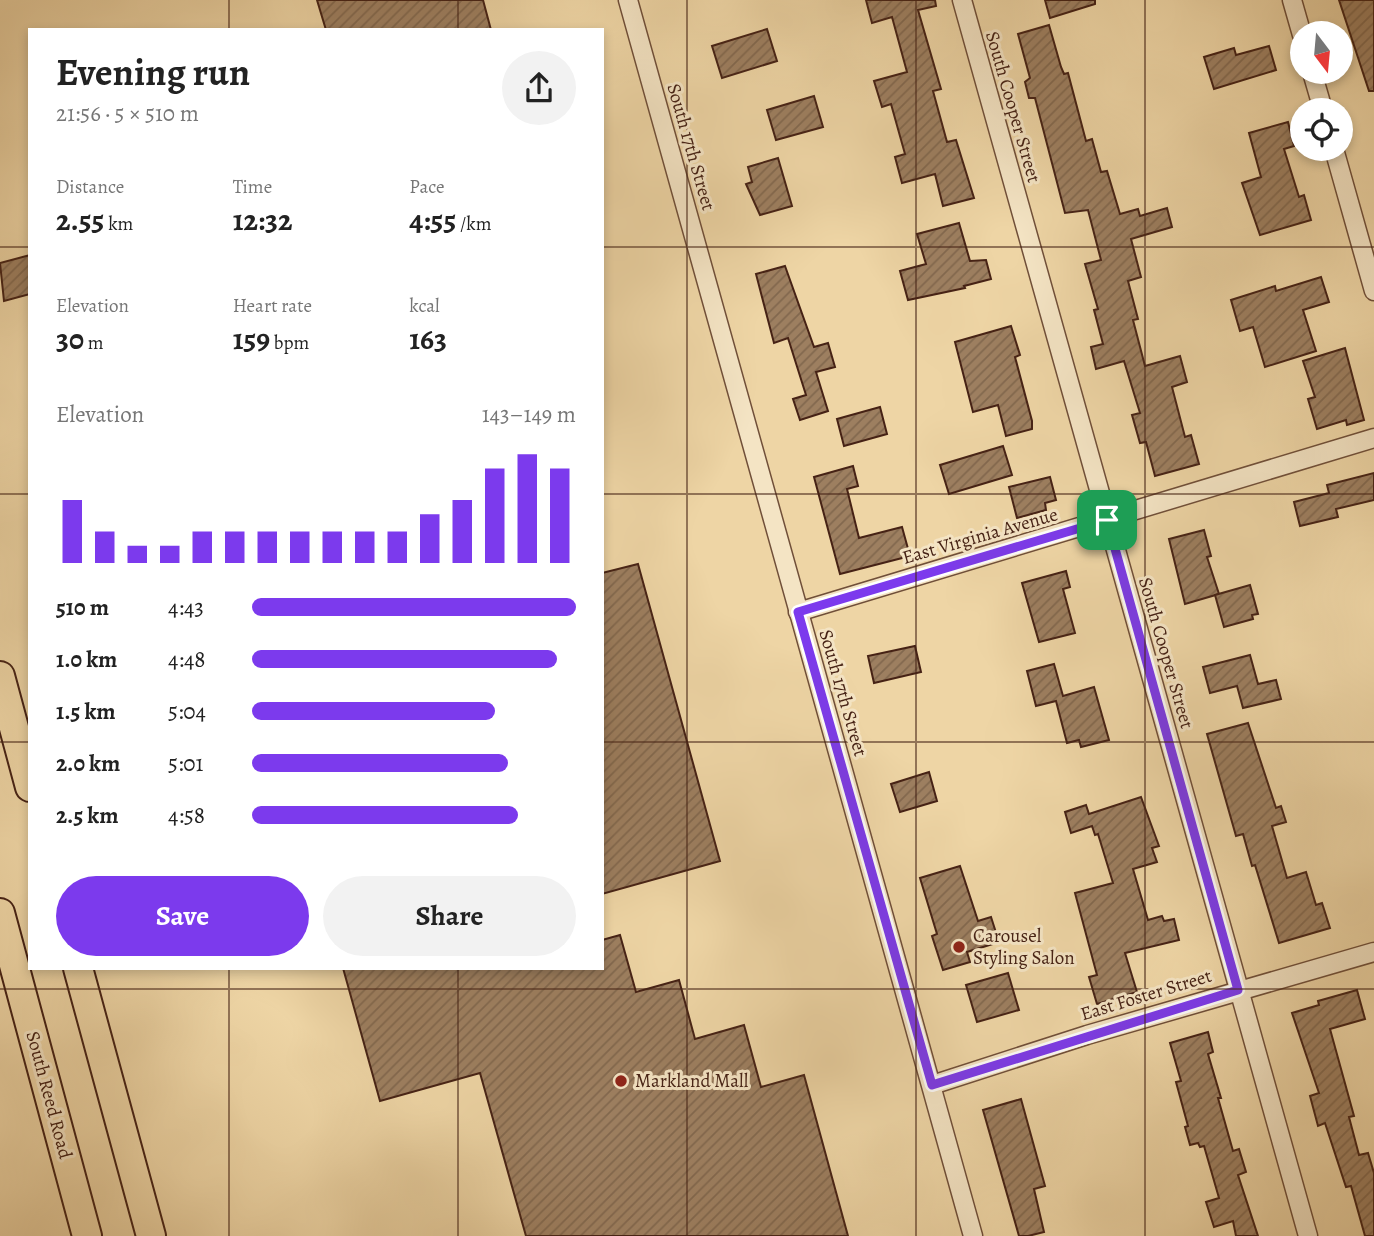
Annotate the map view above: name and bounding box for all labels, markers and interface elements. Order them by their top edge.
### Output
north arrow [1290,21,1353,84]
map controls [1290,21,1353,161]
street label: South Cooper Street [979,28,1047,186]
text: Evening run [56,46,250,98]
button: share [502,51,576,125]
street label: South 17th Street [660,80,722,214]
text: 21:56 · 5 × 510 m [56,98,199,129]
button: locate [1290,98,1353,161]
text: Distance [56,174,124,200]
text: Time [233,174,272,200]
text: Pace [409,174,445,200]
text: 2.55 [56,200,104,240]
text: 12:32 [233,200,292,240]
text: 4:55 [409,200,456,240]
text: km [104,211,133,237]
text: /km [456,211,491,237]
text: Elevation [56,293,129,319]
text: Heart rate [233,293,312,319]
text: kcal [409,293,440,319]
text: 30 [56,319,84,359]
text: 159 [233,319,270,359]
text: 163 [409,319,447,359]
text: m [84,330,104,356]
text: bpm [270,330,309,356]
text: Elevation [56,399,144,430]
text: 143–149 m [482,399,576,430]
pin [1077,490,1137,550]
street label: East Virginia Avenue [899,501,1061,571]
icon: arrive [1088,501,1126,539]
street label: South Cooper Street [1132,574,1200,732]
text: 510 m [56,592,109,623]
text: 4:43 [168,592,204,623]
street label: South 17th Street [812,626,874,760]
text: 1.0 km [56,644,117,675]
text: 4:48 [168,644,205,675]
text: 1.5 km [56,696,116,727]
text: 5:04 [168,696,206,727]
text: 2.0 km [56,748,120,779]
text: 5:01 [168,748,204,779]
text: 2.5 km [56,800,118,831]
text: 4:58 [168,800,205,831]
button: Save [56,876,309,956]
button: Share [323,876,576,956]
place label: Carousel Styling Salon [973,923,1075,971]
marker: Carousel Styling Salon [951,939,967,955]
street label: East Foster Street [1077,963,1215,1027]
street label: South Reed Road [19,1028,79,1162]
place label: Markland Mall [635,1068,749,1094]
marker: Markland Mall [613,1073,629,1089]

